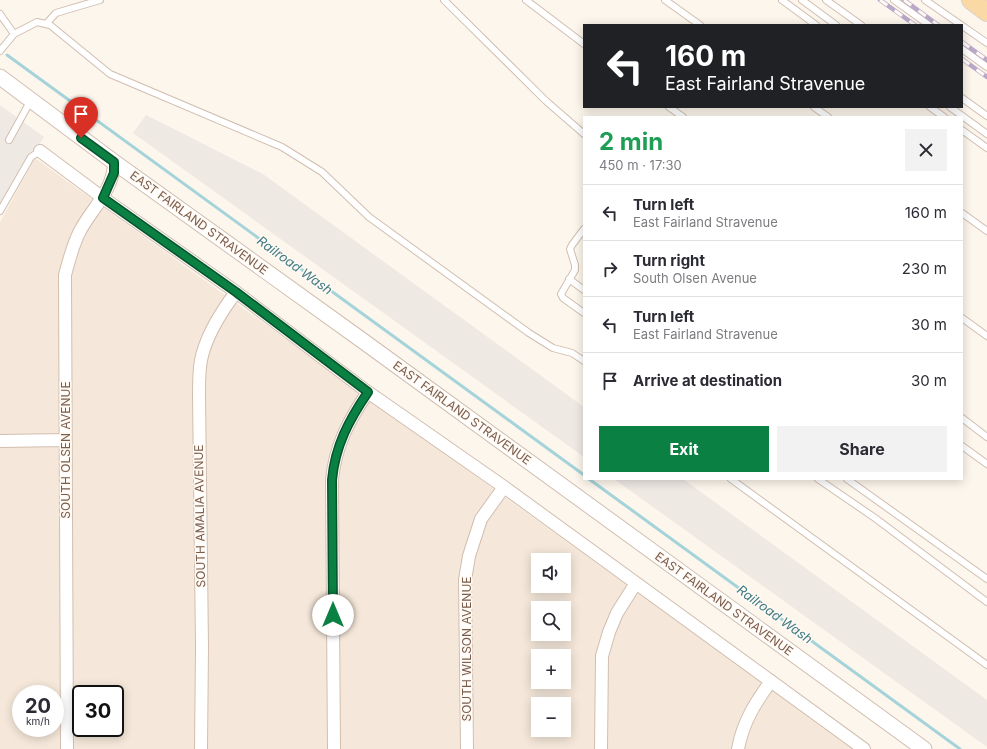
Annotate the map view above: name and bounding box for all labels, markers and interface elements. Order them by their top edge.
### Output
text: 160 m [665,39,746,73]
icon: left [599,40,651,92]
text: East Fairland Stravenue [665,73,865,94]
pin [64,97,98,138]
icon: arrive [70,103,92,125]
text: 2 min [599,127,663,156]
button: close [905,129,947,171]
text: 450 m · 17:30 [599,157,682,173]
street label: EAST FAIRLAND STRAVENUE [127,167,271,278]
text: Turn left [633,195,694,214]
icon: left [599,202,621,224]
text: 160 m [905,203,947,222]
text: East Fairland Stravenue [633,214,778,230]
water label: Railroad Wash [254,232,336,298]
text: Turn right [633,251,705,270]
icon: right [599,258,621,280]
text: 230 m [902,259,947,278]
text: South Olsen Avenue [633,270,757,286]
text: Turn left [633,307,694,326]
icon: left [599,314,621,336]
text: 30 m [911,315,947,334]
text: East Fairland Stravenue [633,326,778,342]
street label: EAST FAIRLAND STRAVENUE [390,357,534,468]
icon: arrive [599,370,621,392]
text: Arrive at destination [633,371,782,390]
text: 30 m [911,371,947,390]
street label: SOUTH OLSEN AVENUE [58,381,73,519]
button: Exit [599,426,769,472]
button: Share [777,426,947,472]
street label: SOUTH AMALIA AVENUE [191,444,208,588]
street label: EAST FAIRLAND STRAVENUE [652,548,796,659]
map controls [531,553,571,737]
button: sound [531,553,571,593]
street label: SOUTH WILSON AVENUE [459,576,474,722]
water label: Railroad Wash [734,581,816,647]
position arrow [312,594,354,636]
button: search [531,601,571,641]
button: + [531,649,571,689]
speed limit sign: 30 [72,685,124,737]
text: 20 [25,694,51,718]
button: − [531,697,571,737]
text: km/h [26,715,50,727]

